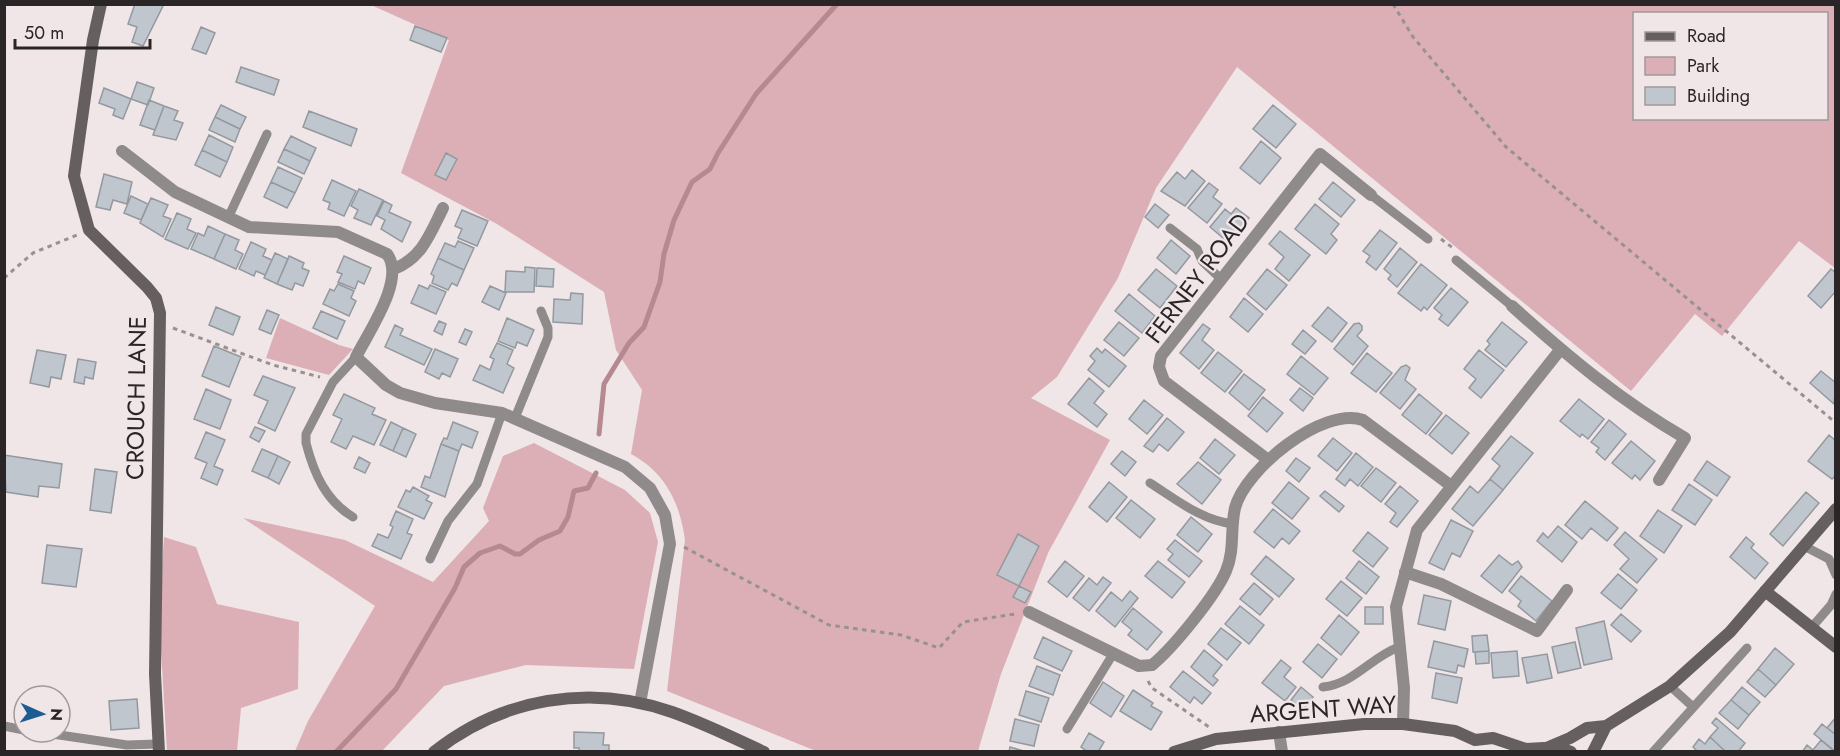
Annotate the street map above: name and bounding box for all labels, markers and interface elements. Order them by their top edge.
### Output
scale bar [15,12,150,50]
legend [1633,12,1828,120]
text: 50 m [24,20,64,46]
text: Road [1687,23,1726,49]
text: Park [1687,53,1719,79]
text: Building [1687,83,1750,109]
street label: FERNEY ROAD [1136,206,1258,350]
street label: CROUCH LANE [117,316,155,480]
north arrow [12,684,72,744]
street label: ARGENT WAY [1248,686,1398,732]
text: N [45,708,68,722]

